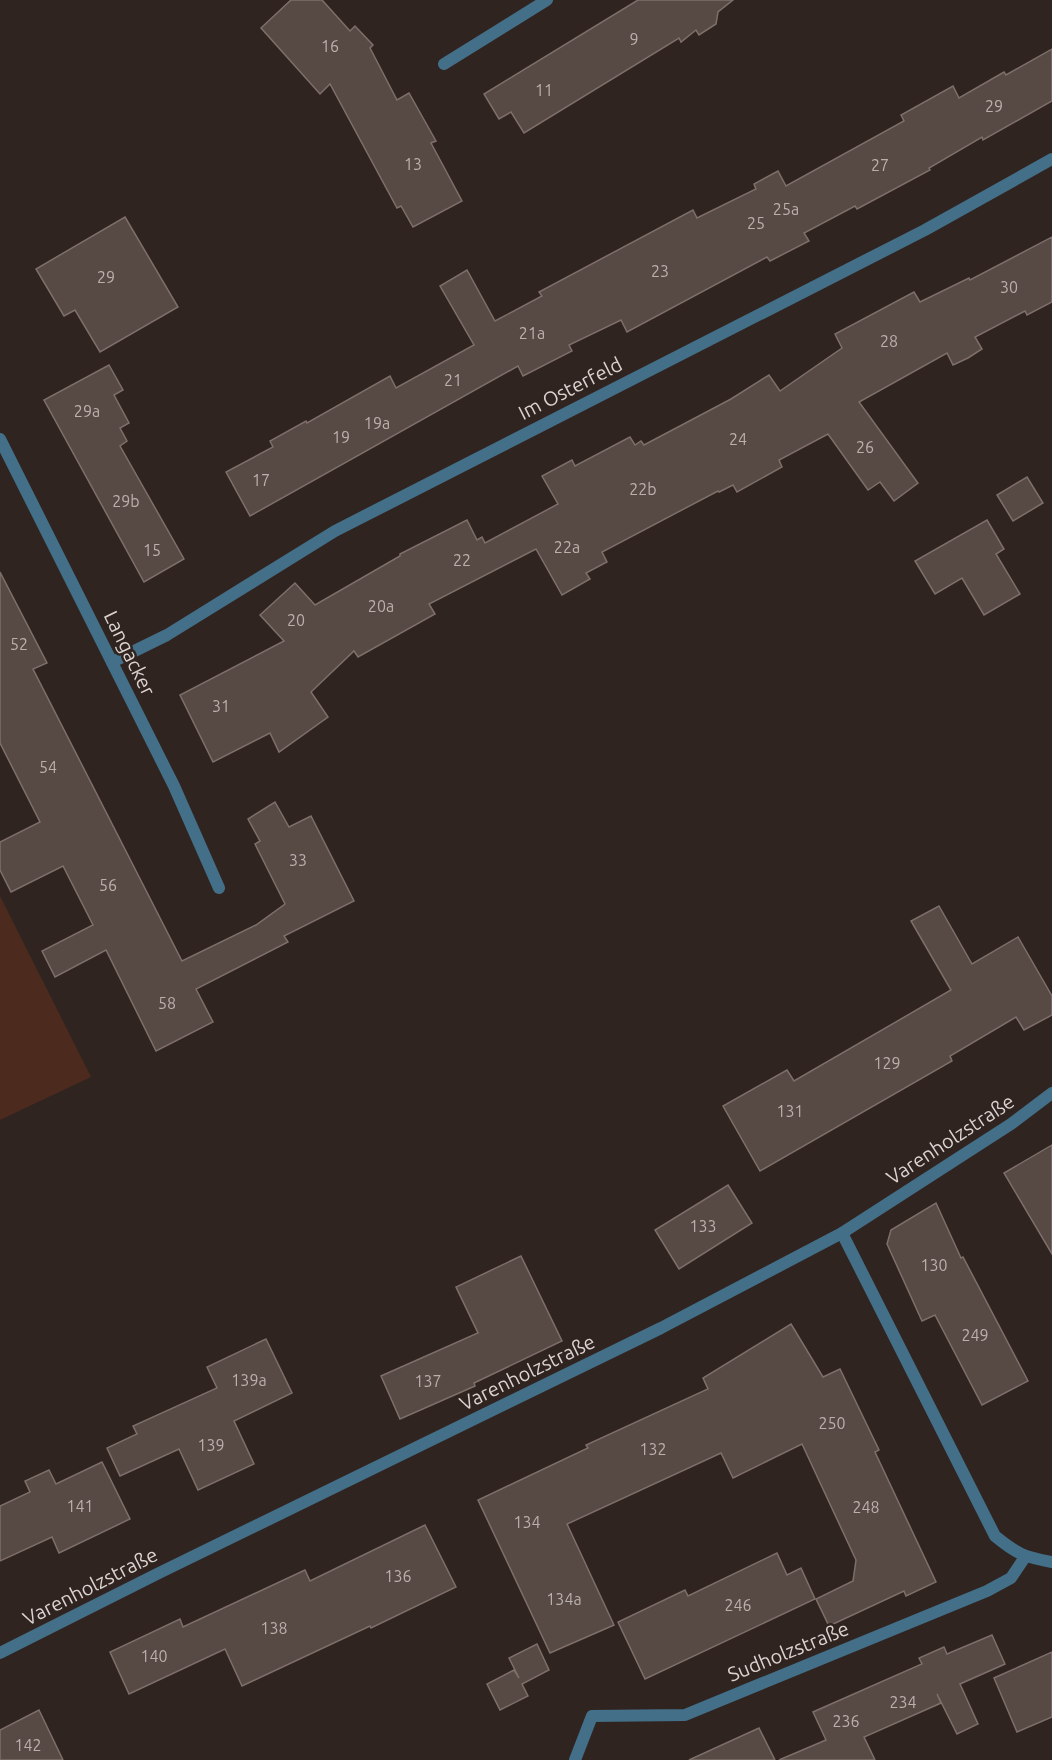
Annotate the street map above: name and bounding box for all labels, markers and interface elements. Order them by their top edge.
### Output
house number: 9 [629,30,639,48]
house number: 16 [321,37,339,55]
house number: 11 [535,81,553,99]
house number: 29 [985,97,1003,115]
house number: 13 [404,155,422,173]
house number: 27 [871,156,889,174]
house number: 25a [773,200,799,218]
house number: 25 [747,214,765,232]
house number: 23 [651,262,669,280]
house number: 29 [97,268,115,286]
house number: 30 [1000,278,1018,296]
house number: 21a [519,324,545,342]
house number: 28 [880,332,898,350]
street label: Im Osterfeld [514,352,626,424]
house number: 21 [444,371,462,389]
house number: 29a [74,402,100,420]
house number: 19a [364,414,390,432]
house number: 19 [332,428,350,446]
house number: 24 [729,430,747,448]
house number: 26 [856,438,874,456]
house number: 17 [252,471,270,489]
house number: 22b [629,480,657,498]
house number: 29b [112,492,140,510]
house number: 22a [554,538,580,556]
house number: 15 [143,541,161,559]
house number: 22 [453,551,471,569]
house number: 20a [368,597,394,615]
street label: Langacker [100,607,161,699]
house number: 20 [287,611,305,629]
house number: 52 [10,635,28,653]
house number: 31 [212,697,230,715]
house number: 54 [39,758,57,776]
house number: 33 [289,851,307,869]
house number: 56 [99,876,117,894]
house number: 58 [158,994,176,1012]
house number: 129 [873,1054,901,1072]
street label: Varenholzstraße [882,1089,1018,1189]
house number: 131 [776,1102,804,1120]
house number: 133 [689,1217,717,1235]
house number: 130 [920,1256,948,1274]
house number: 249 [961,1326,989,1344]
street label: Varenholzstraße [456,1329,598,1415]
house number: 139a [231,1371,267,1389]
house number: 137 [414,1372,442,1390]
house number: 250 [818,1414,846,1432]
house number: 139 [197,1436,225,1454]
house number: 132 [639,1440,667,1458]
house number: 141 [66,1497,94,1515]
house number: 248 [852,1498,880,1516]
house number: 134 [513,1513,541,1531]
street label: Varenholzstraße [19,1542,161,1630]
house number: 136 [384,1567,412,1585]
house number: 134a [546,1590,582,1608]
house number: 246 [724,1596,752,1614]
street label: Sudholzstraße [724,1616,852,1686]
house number: 138 [260,1619,288,1637]
house number: 140 [140,1647,168,1665]
house number: 234 [889,1693,917,1711]
house number: 236 [832,1712,860,1730]
house number: 142 [14,1736,42,1754]

